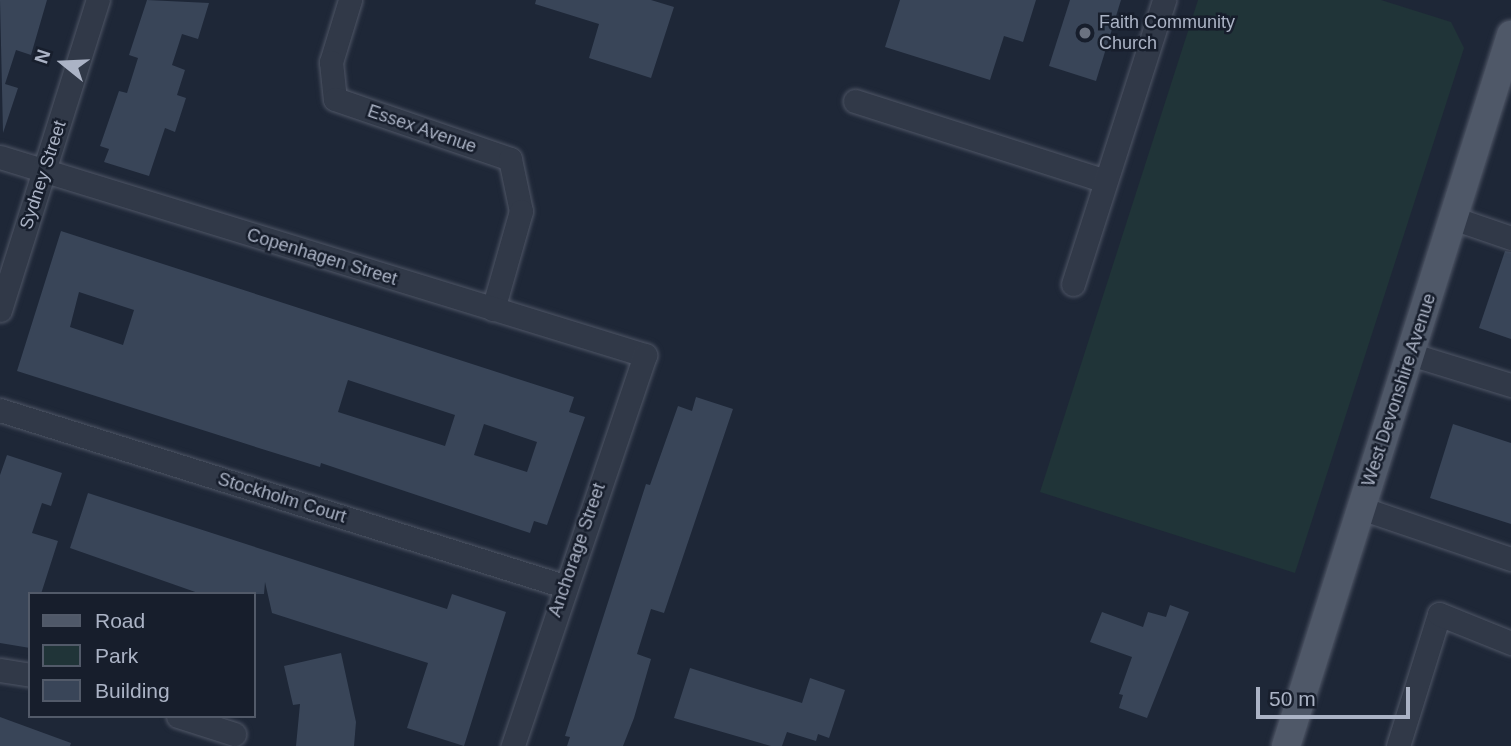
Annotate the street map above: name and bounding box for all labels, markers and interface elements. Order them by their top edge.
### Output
place label: Faith Community Church [1099,12,1235,54]
marker: Faith Community Church [1077,25,1093,41]
north arrow [28,28,98,98]
text: N [30,47,55,66]
street label: Essex Avenue [364,100,480,158]
street label: Sydney Street [15,118,71,232]
street label: Copenhagen Street [244,224,400,290]
street label: West Devonshire Avenue [1357,290,1441,490]
street label: Stockholm Court [215,468,349,528]
street label: Anchorage Street [544,480,610,620]
legend [28,592,256,718]
text: Road [95,609,145,632]
text: Park [95,644,138,667]
scale bar [1259,672,1413,716]
text: Building [95,679,170,702]
text: 50 m [1269,687,1316,710]

